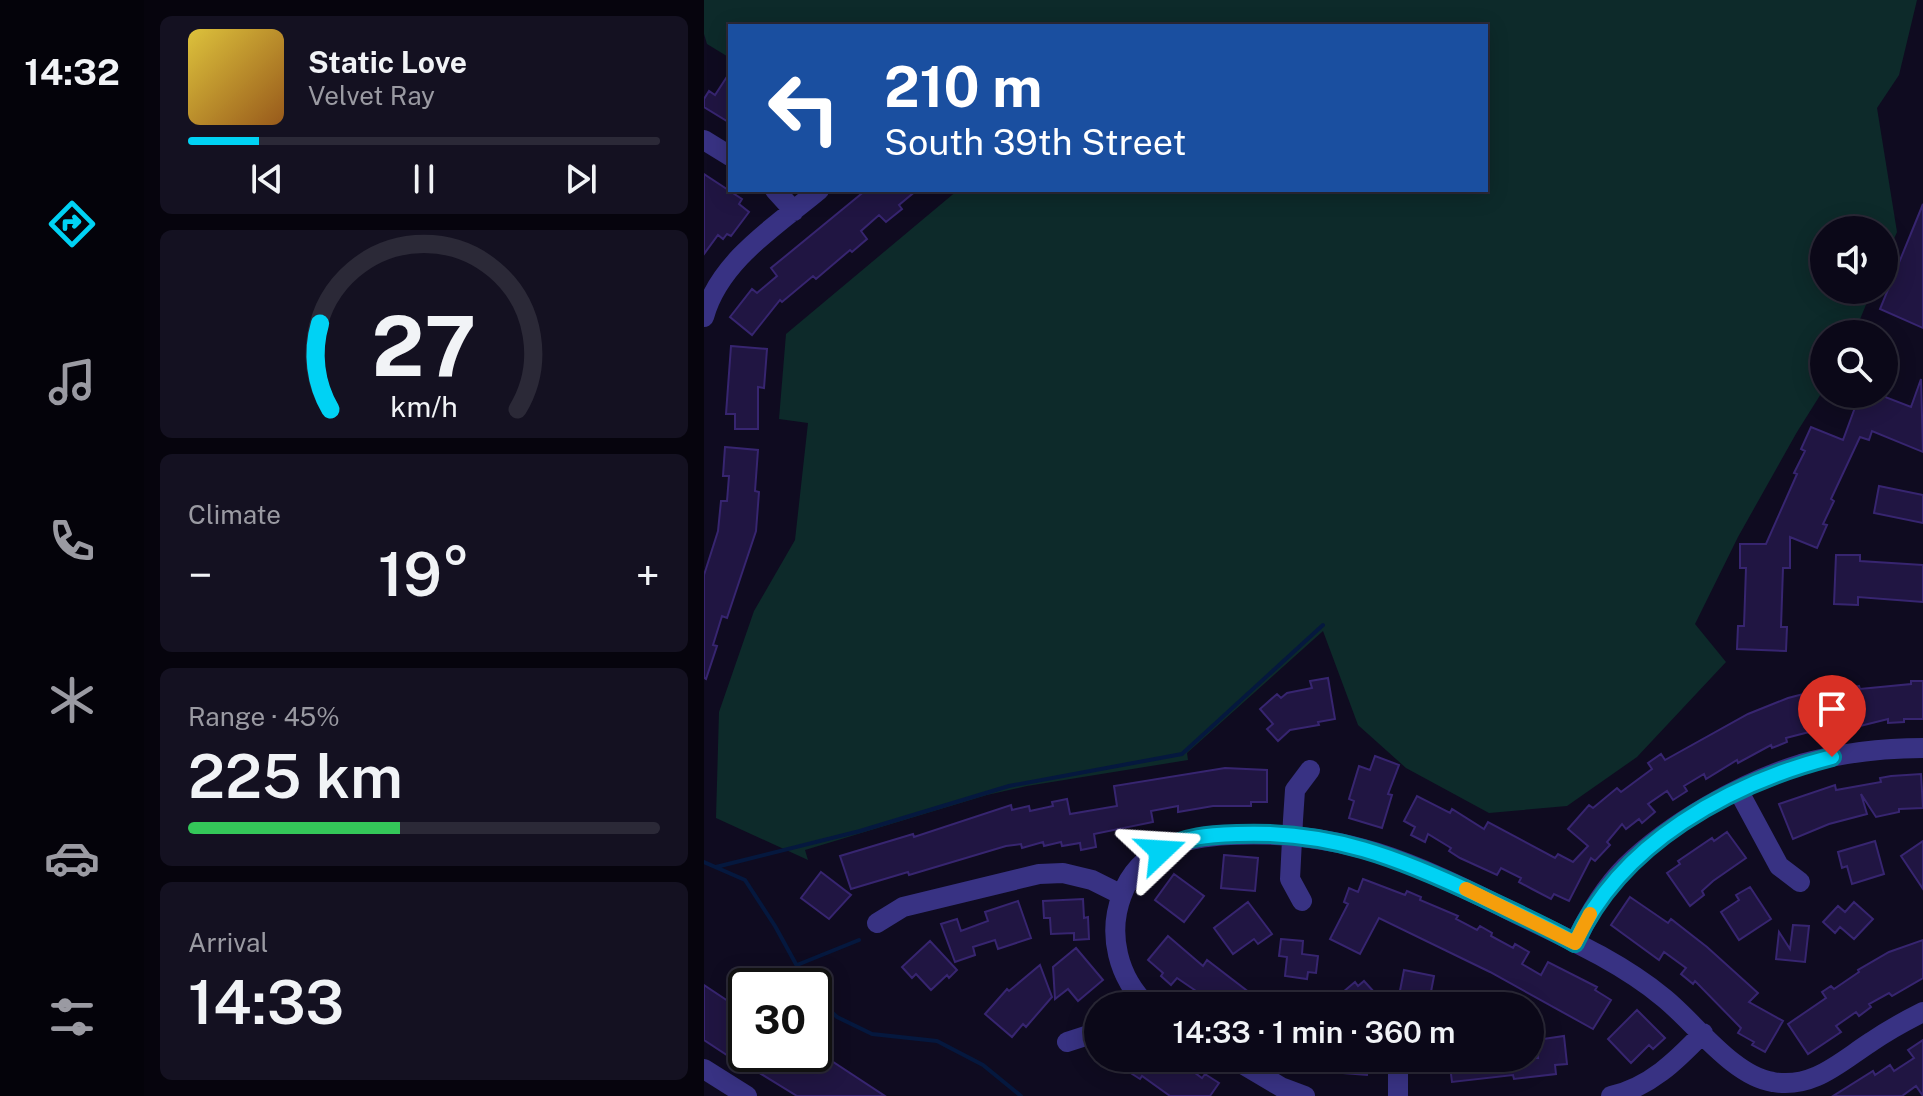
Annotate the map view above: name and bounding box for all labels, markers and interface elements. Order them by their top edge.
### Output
text: Static Love [308,44,467,80]
text: 14:32 [24,51,120,93]
text: 210 m [884,54,1042,120]
icon: left [752,56,856,160]
text: Velvet Ray [308,80,435,111]
text: South 39th Street [884,121,1186,163]
icon: previous [245,157,289,201]
icon: pause [402,157,446,201]
icon: next [559,157,603,201]
icon: directions [44,196,100,252]
map controls [1810,216,1898,408]
button: sound [1810,216,1898,304]
text: 27 [372,297,476,395]
button: search [1810,320,1898,408]
icon: music [44,354,100,410]
text: km/h [390,390,458,423]
text: Climate [188,499,281,530]
icon: phone [44,513,100,569]
text: 19° [378,539,470,610]
text: − [188,549,212,601]
text: + [636,549,660,601]
icon: climate [44,672,100,728]
pin [1798,675,1866,757]
icon: arrive [1810,687,1854,731]
text: Range · 45% [188,701,340,732]
text: 225 km [188,741,403,812]
position arrow [1119,809,1203,893]
icon: car [44,830,100,886]
text: Arrival [188,927,268,958]
text: 14:33 [188,967,344,1038]
speed limit sign: 30 [728,968,832,1072]
icon: filters [44,989,100,1045]
text: 14:33 · 1 min · 360 m [1173,1014,1455,1050]

